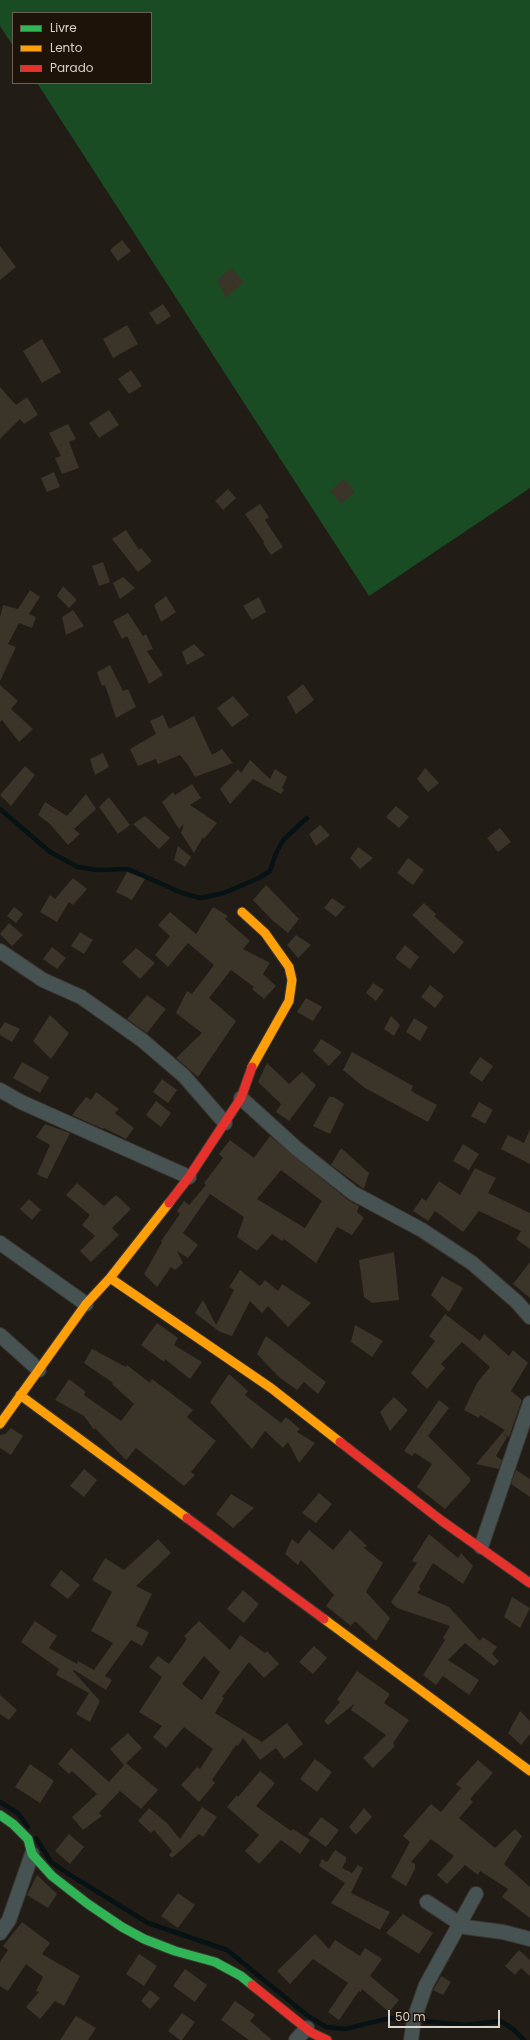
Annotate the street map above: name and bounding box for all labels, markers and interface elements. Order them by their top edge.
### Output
legend [12,12,152,84]
text: Livre [50,19,77,36]
text: Lento [50,39,82,56]
text: Parado [50,59,93,76]
scale bar [390,2002,502,2028]
text: 50 m [395,2008,426,2025]

